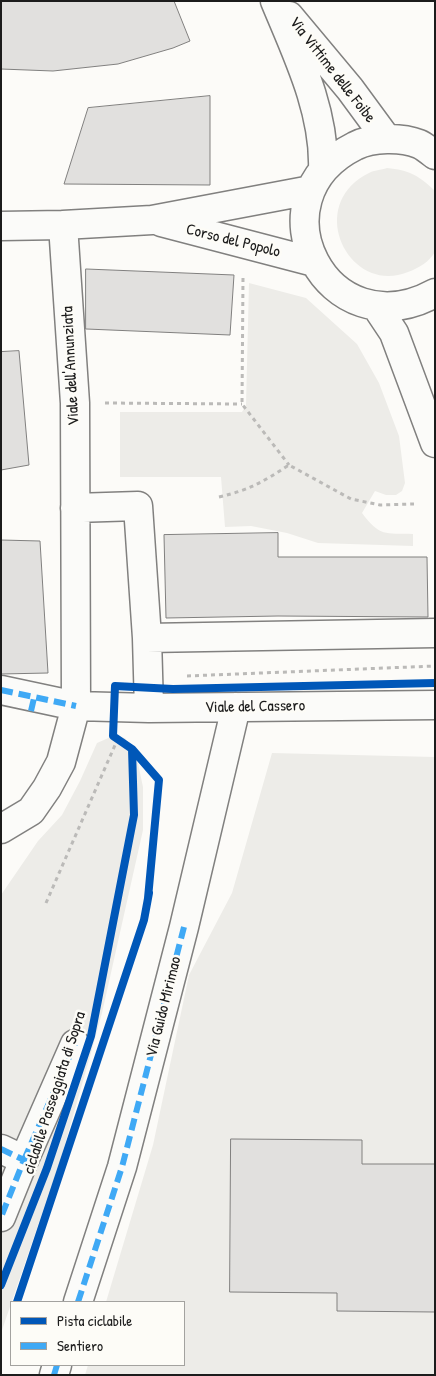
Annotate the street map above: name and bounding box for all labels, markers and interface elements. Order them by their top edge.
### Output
street label: Via Vittime delle Foibe [285,13,379,127]
street label: Corso del Popolo [184,220,282,262]
street label: Viale dell'Annunziata [58,306,84,426]
street label: Viale del Cassero [205,697,305,717]
street label: Via Guido Mirimao [142,955,186,1059]
street label: ciclabile Passeggiata di Sopra [20,1009,90,1177]
legend [10,1301,185,1366]
text: Pista ciclabile [57,1310,132,1331]
text: Sentiero [57,1335,103,1356]

